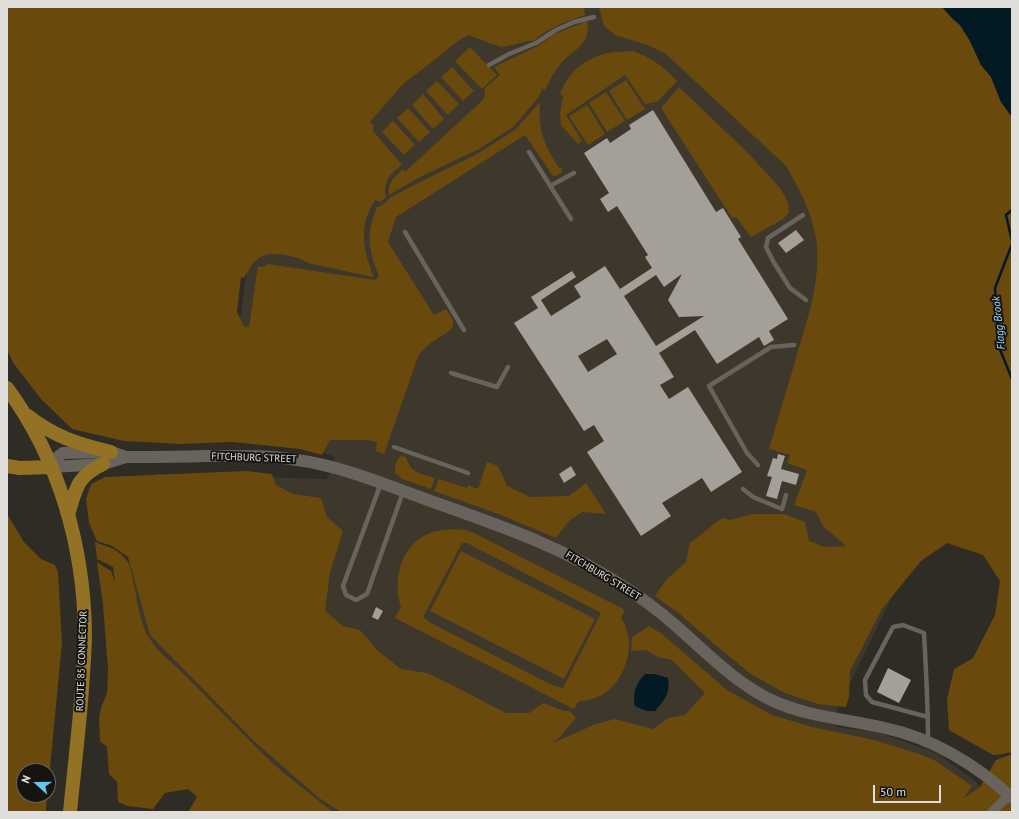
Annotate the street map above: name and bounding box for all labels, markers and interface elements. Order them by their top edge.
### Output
water label: Flagg Brook [990,296,1008,350]
street label: FITCHBURG STREET [211,451,297,465]
street label: FITCHBURG STREET [563,549,643,603]
street label: ROUTE 85 CONNECTOR [74,611,90,711]
north arrow [16,763,56,803]
text: N [18,773,34,785]
scale bar [875,777,943,803]
text: 50 m [880,784,906,799]

